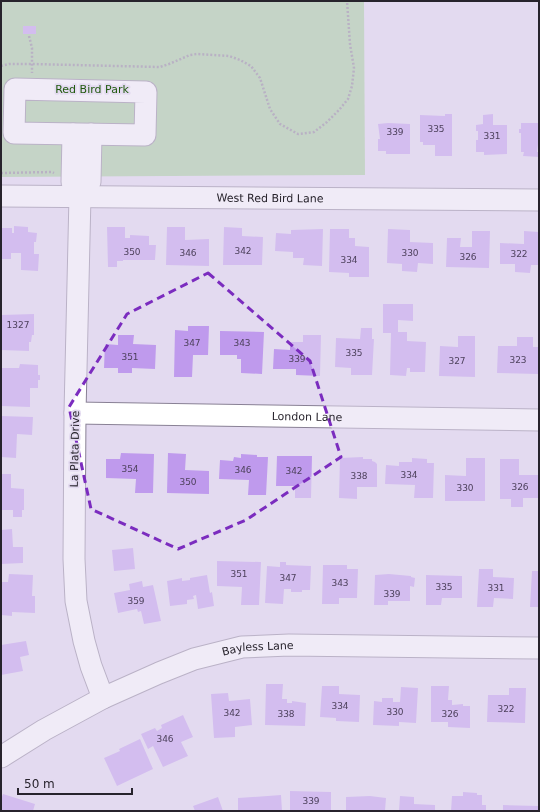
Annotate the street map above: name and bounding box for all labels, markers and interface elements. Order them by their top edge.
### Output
park label: Red Bird Park [55,83,129,96]
house number: 335 [427,124,445,134]
house number: 339 [386,127,404,137]
house number: 331 [483,131,501,141]
street label: West Red Bird Lane [216,191,324,205]
house number: 342 [234,246,252,256]
house number: 350 [123,247,141,257]
house number: 346 [179,248,197,258]
house number: 330 [401,248,419,258]
house number: 322 [510,249,528,259]
house number: 326 [459,252,477,262]
house number: 334 [340,255,358,265]
house number: 1327 [7,320,29,330]
house number: 347 [183,338,201,348]
house number: 343 [233,338,251,348]
house number: 335 [345,348,363,358]
house number: 351 [121,352,139,362]
house number: 339 [288,354,306,364]
house number: 323 [509,355,527,365]
house number: 327 [448,356,466,366]
street label: London Lane [272,409,343,424]
street label: La Plata Drive [68,410,82,487]
house number: 354 [121,464,139,474]
house number: 346 [234,465,252,475]
house number: 342 [285,466,303,476]
house number: 334 [400,470,418,480]
house number: 338 [350,471,368,481]
house number: 350 [179,477,197,487]
house number: 326 [511,482,529,492]
house number: 330 [456,483,474,493]
house number: 351 [230,569,248,579]
house number: 347 [279,573,297,583]
house number: 343 [331,578,349,588]
house number: 335 [435,582,453,592]
house number: 331 [487,583,505,593]
house number: 339 [383,589,401,599]
house number: 359 [127,596,145,606]
street label: Bayless Lane [221,638,294,658]
house number: 334 [331,701,349,711]
house number: 322 [497,704,515,714]
house number: 330 [386,707,404,717]
house number: 342 [223,708,241,718]
house number: 338 [277,709,295,719]
house number: 326 [441,709,459,719]
house number: 346 [156,734,174,744]
scale bar [18,770,132,796]
text: 50 m [24,777,55,791]
house number: 339 [302,796,320,806]

